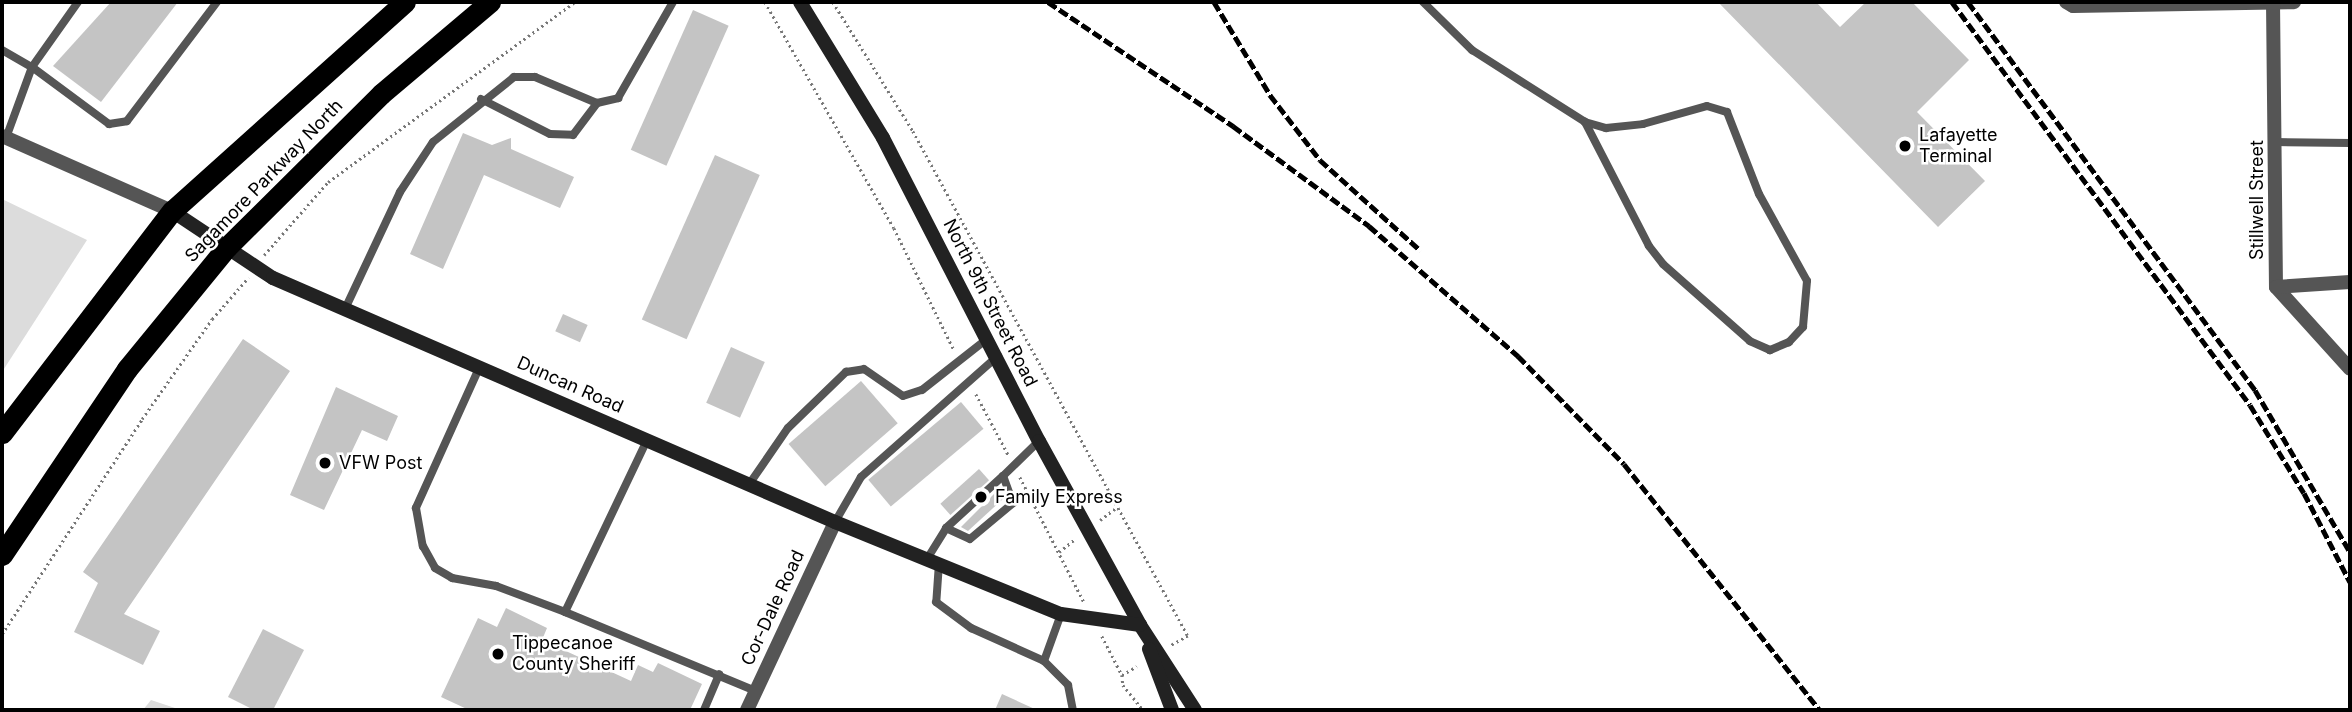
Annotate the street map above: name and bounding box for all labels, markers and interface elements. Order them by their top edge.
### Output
street label: Sagamore Parkway North [181,95,347,267]
place label: Lafayette Terminal [1919,125,1997,168]
marker: Lafayette Terminal [1897,138,1913,154]
street label: Stillwell Street [2246,140,2268,260]
street label: North 9th Street Road [938,216,1042,390]
street label: Duncan Road [514,352,626,418]
place label: VFW Post [339,452,422,474]
marker: VFW Post [317,455,333,471]
place label: Family Express [995,486,1123,508]
marker: Family Express [973,489,989,505]
street label: Cor-Dale Road [737,547,809,669]
place label: Tippecanoe County Sheriff [512,633,635,676]
marker: Tippecanoe County Sheriff [490,646,506,662]

